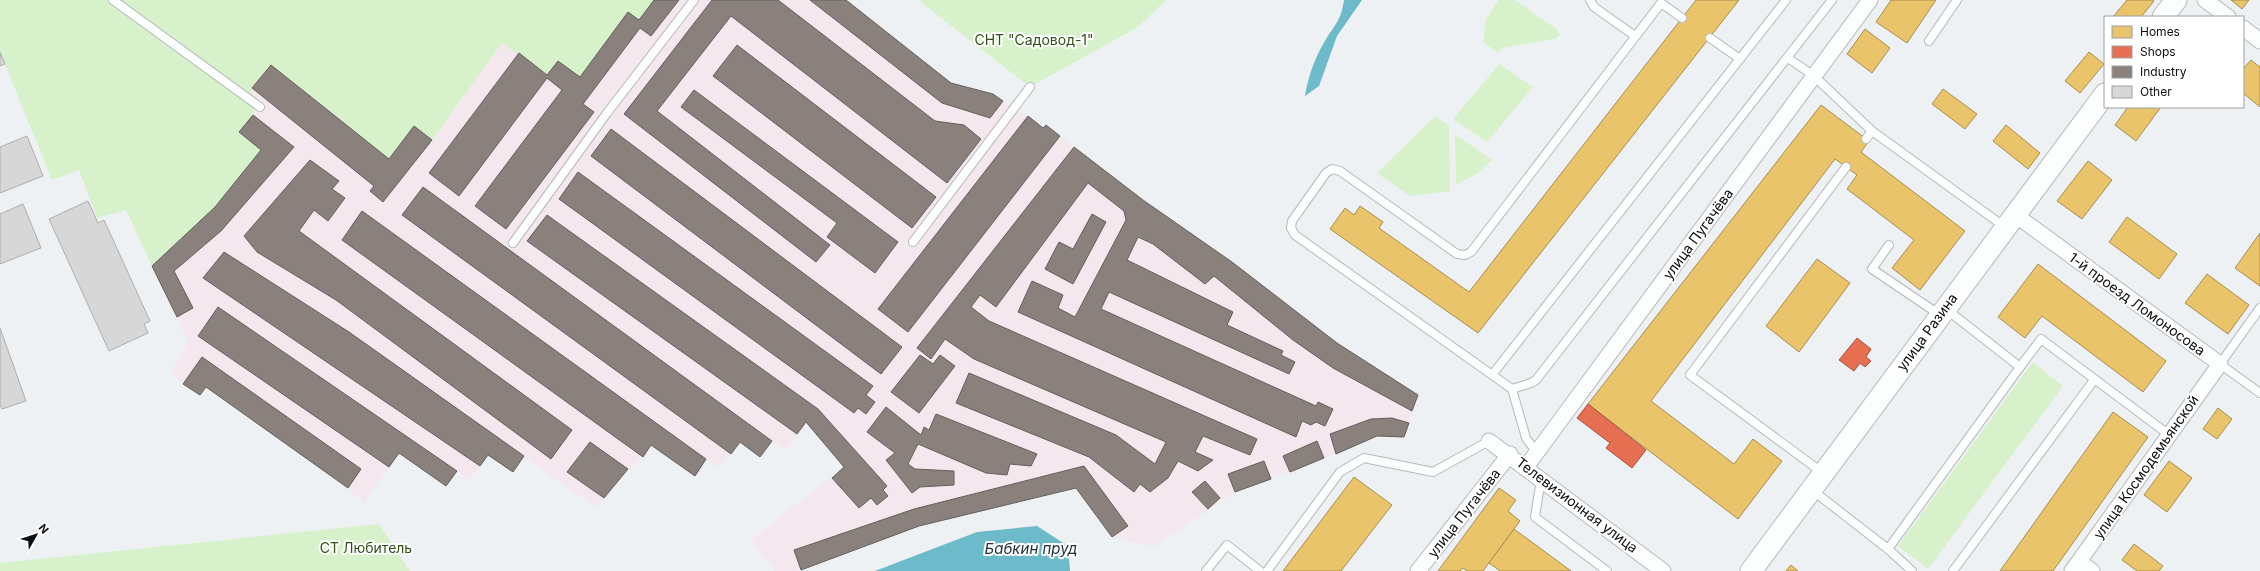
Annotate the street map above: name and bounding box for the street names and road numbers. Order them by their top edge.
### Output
street label: улица Пугачёва [1659,185,1736,282]
street label: 1-й проезд Ломоносова [2066,248,2209,359]
street label: улица Разина [1893,290,1960,374]
street label: улица Космодемьянской [2089,392,2202,542]
street label: Телевизионная улица [1513,453,1642,556]
street label: улица Пугачёва [1424,465,1504,561]

